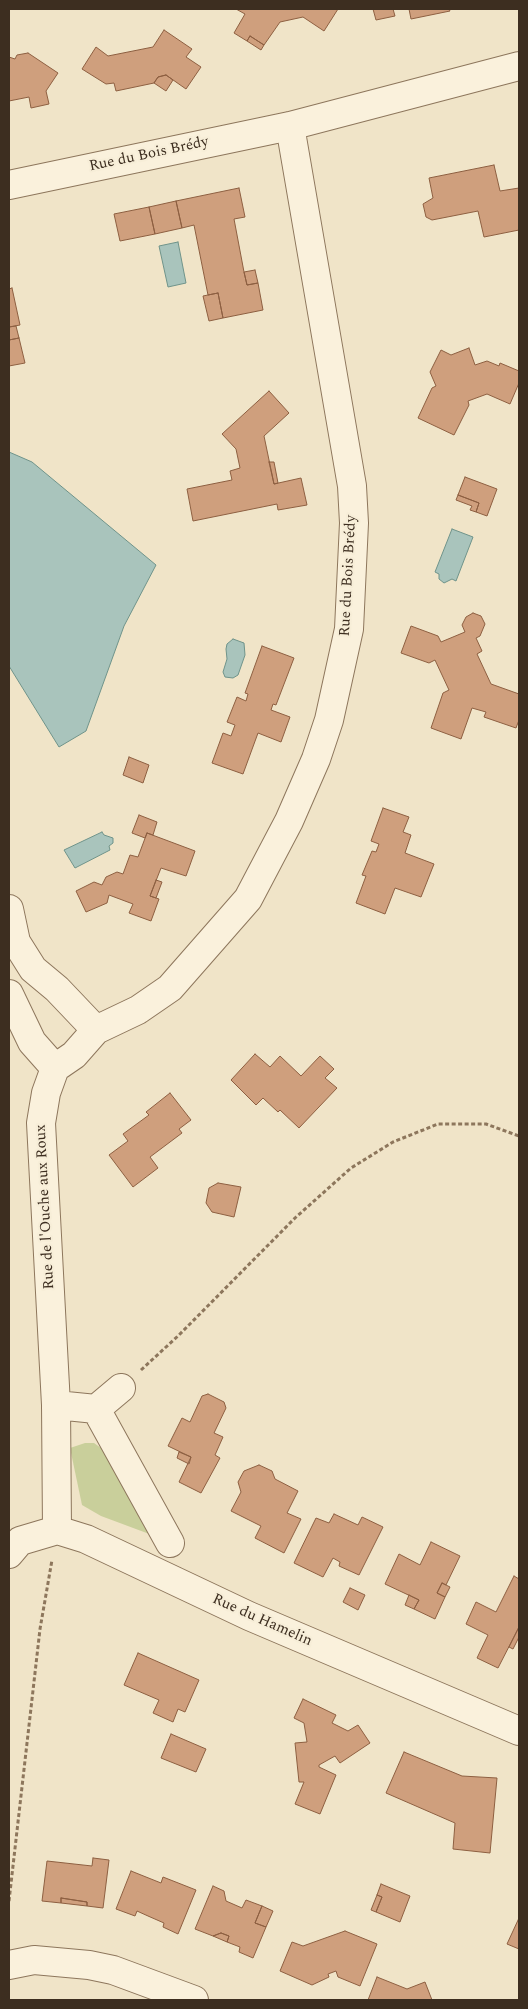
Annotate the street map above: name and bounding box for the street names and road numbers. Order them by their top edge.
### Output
street label: Rue du Bois Brédy [88,134,210,176]
street label: Rue du Bois Brédy [337,515,361,637]
street label: Rue de l'Ouche aux Roux [33,1124,59,1290]
street label: Rue du Hamelin [209,1591,315,1651]

